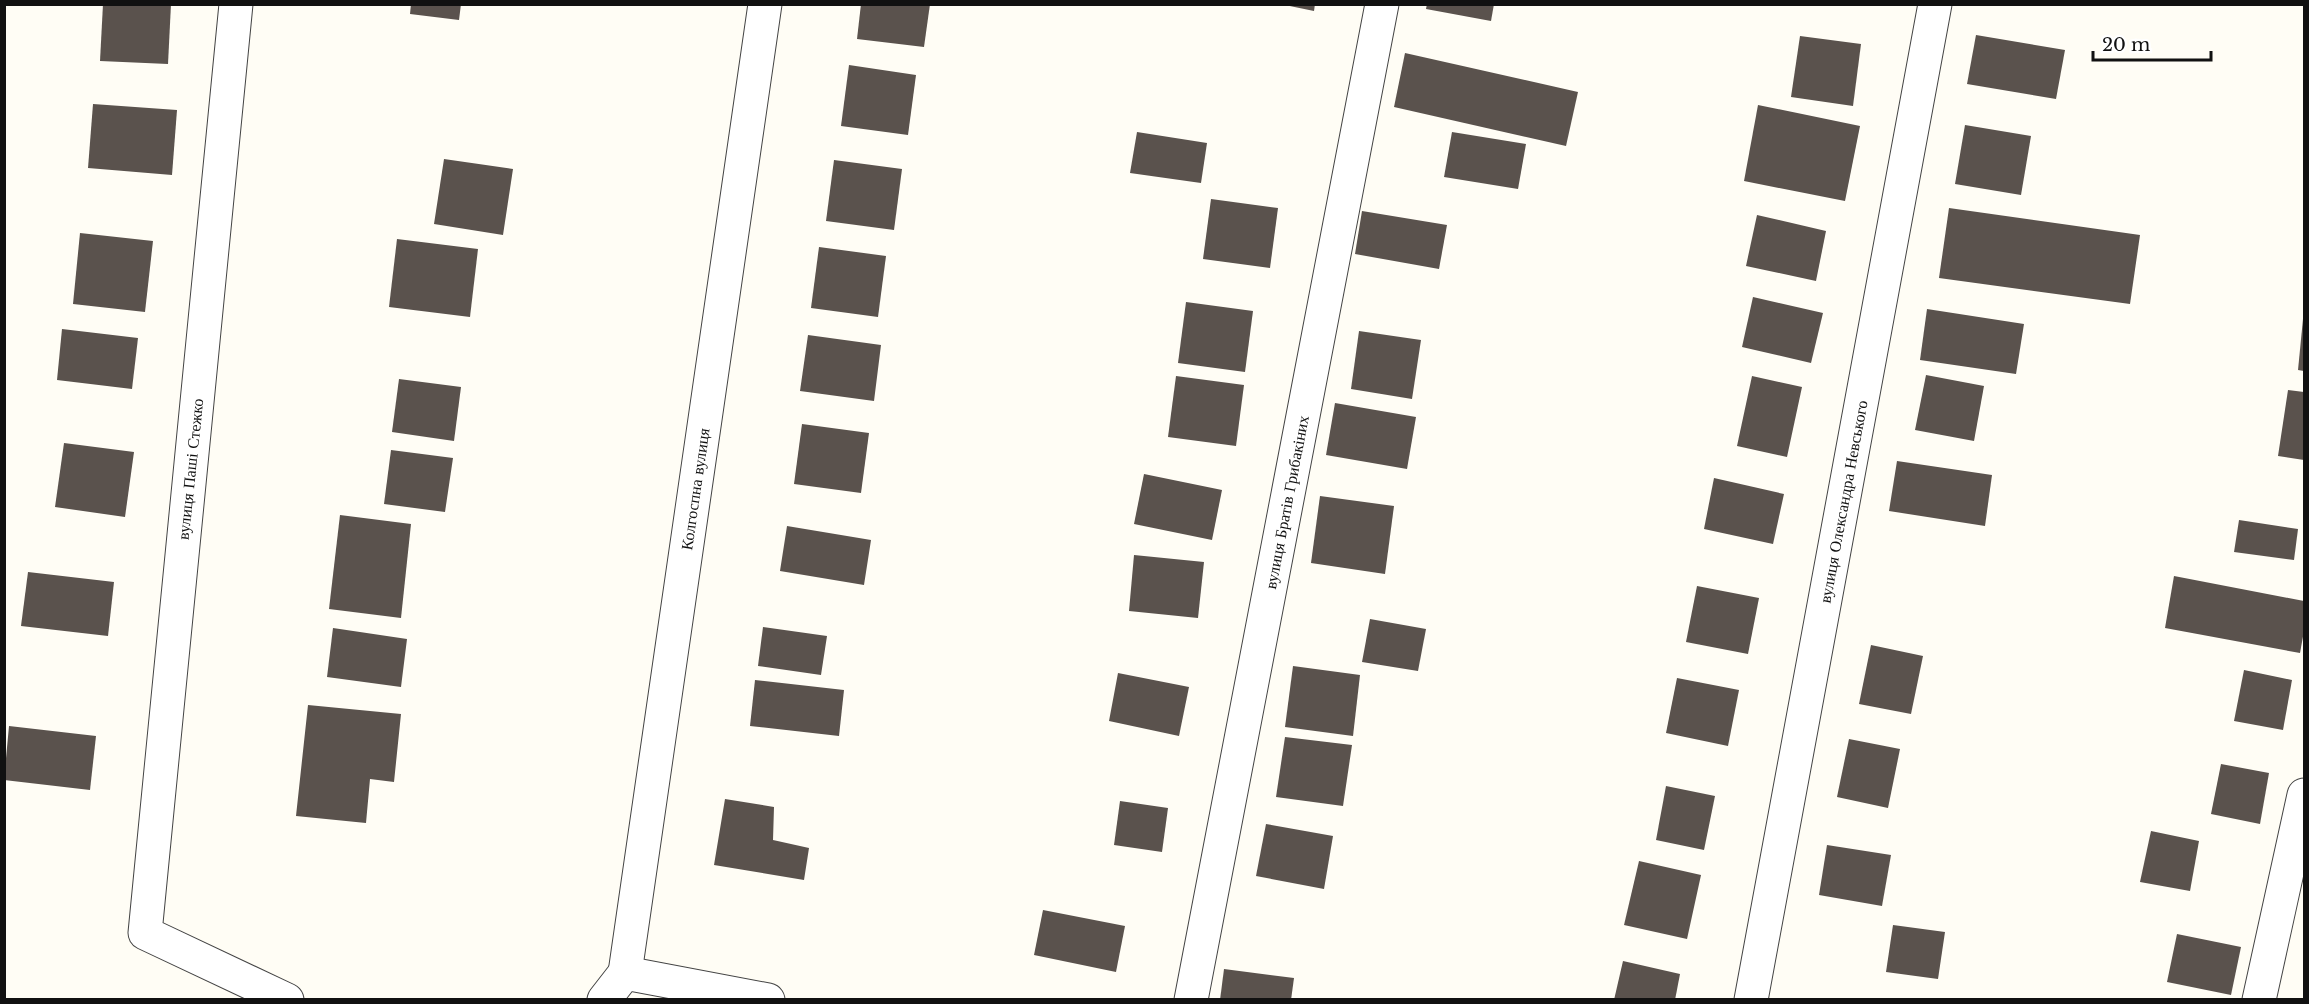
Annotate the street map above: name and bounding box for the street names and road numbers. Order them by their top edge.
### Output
street label: вулиця Паші Стежко [173,397,207,541]
street label: вулиця Олександра Невського [1815,398,1872,604]
street label: вулиця Братів Грибакіних [1260,414,1313,591]
street label: Колгоспна вулиця [676,426,714,551]

